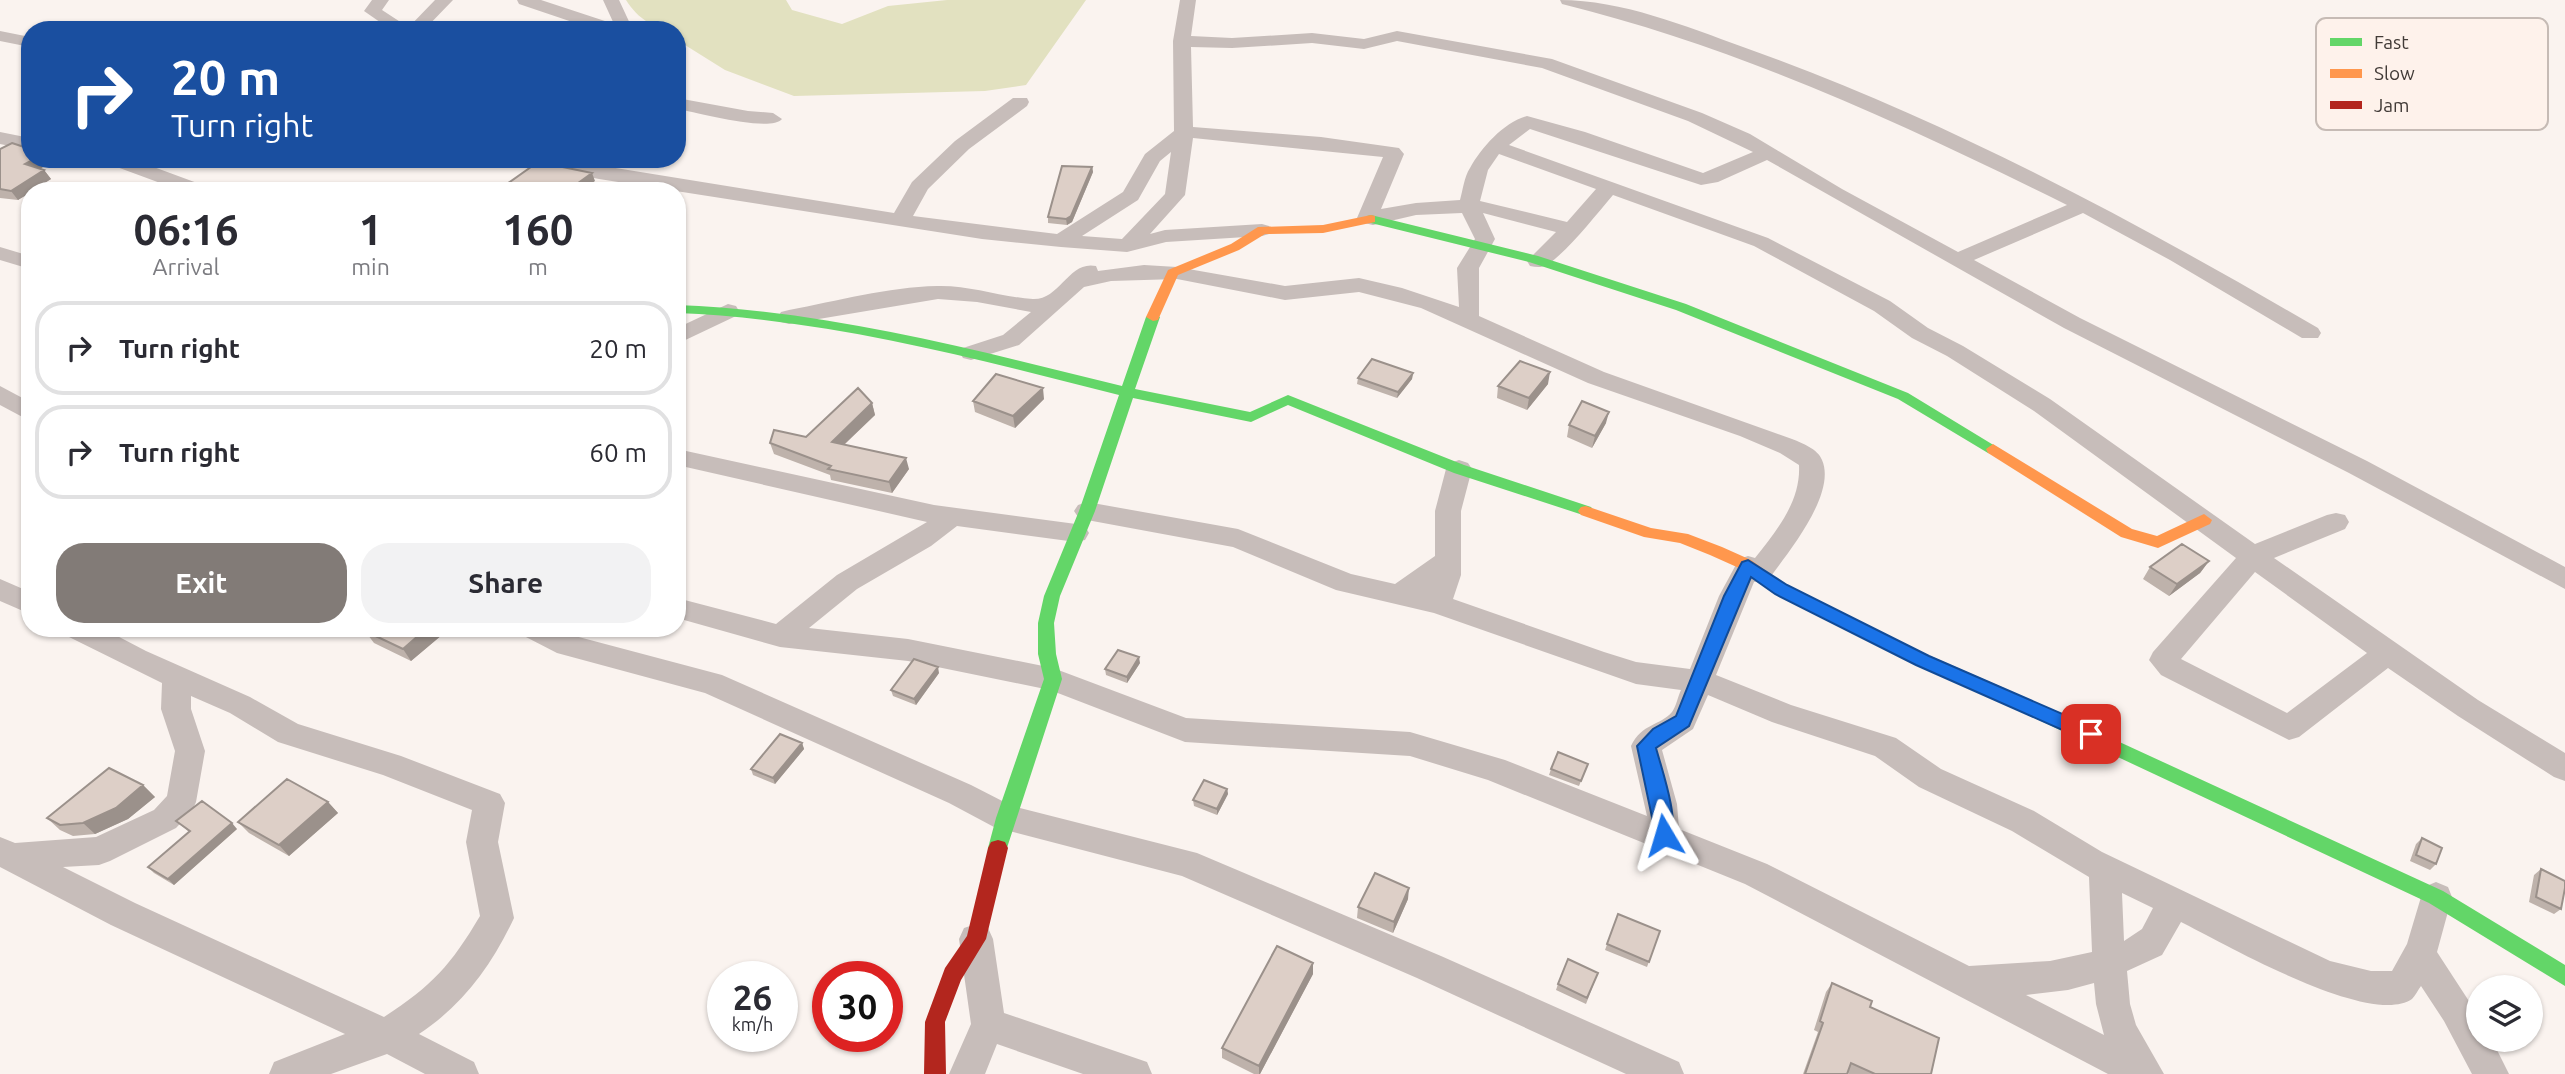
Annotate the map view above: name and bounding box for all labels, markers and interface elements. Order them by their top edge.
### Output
legend [2316,18,2548,130]
text: Fast [2374,31,2409,53]
icon: right [56,49,147,140]
text: 20 m [171,49,280,104]
text: Slow [2374,62,2415,84]
text: Jam [2374,94,2410,116]
text: Turn right [171,107,313,143]
text: 06:16 [134,206,239,253]
text: 1 [359,206,382,253]
text: 160 [502,206,573,253]
text: Arrival [153,254,220,279]
text: min [351,254,390,279]
text: m [528,254,548,279]
icon: right [60,329,98,367]
text: Turn right [119,334,240,363]
text: 20 m [589,334,647,363]
icon: right [60,433,98,471]
text: Turn right [119,438,240,467]
text: 60 m [589,438,647,467]
button: Exit [56,543,347,623]
button: Share [361,543,651,623]
pin [2061,704,2121,764]
icon: arrive [2072,715,2110,753]
position arrow [1627,798,1701,872]
speed limit sign: 30 [812,961,903,1052]
map controls [2466,975,2543,1052]
button: layers [2466,975,2543,1052]
text: 26 [733,977,772,1017]
text: km/h [732,1014,773,1034]

